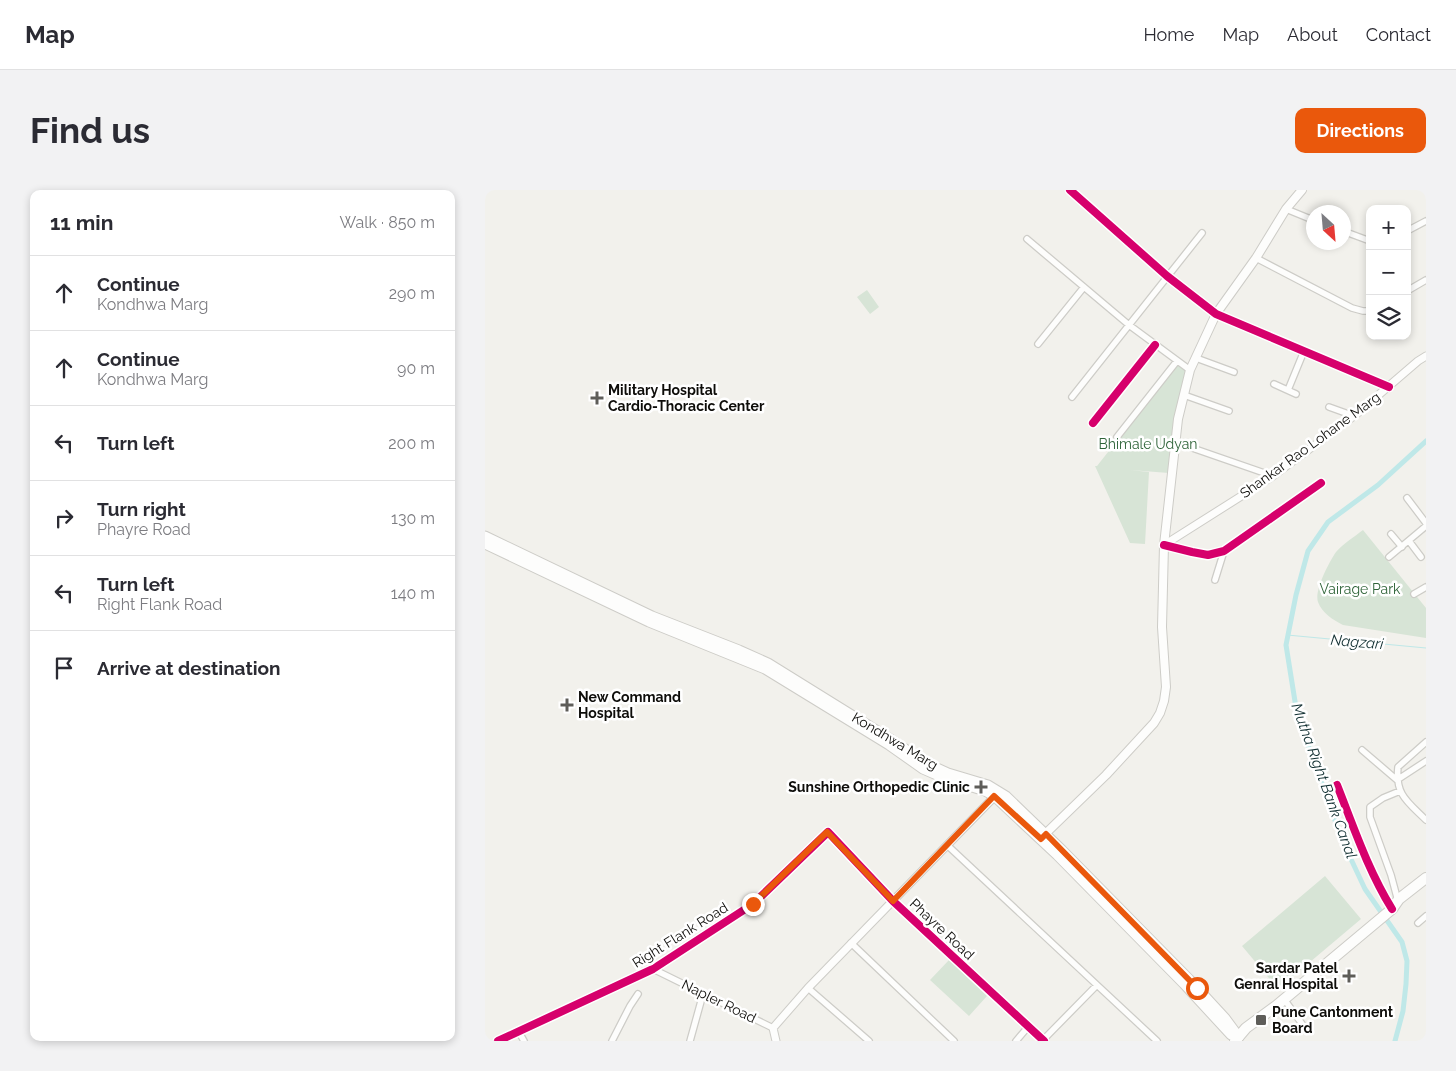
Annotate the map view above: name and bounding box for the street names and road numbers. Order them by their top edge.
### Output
street label: Shankar Rao Lohane Marg [1237,389,1383,501]
street label: Kondhwa Marg [849,709,941,773]
street label: Phayre Road [907,895,977,963]
street label: Right Flank Road [629,899,731,971]
street label: Napler Road [679,976,759,1026]

